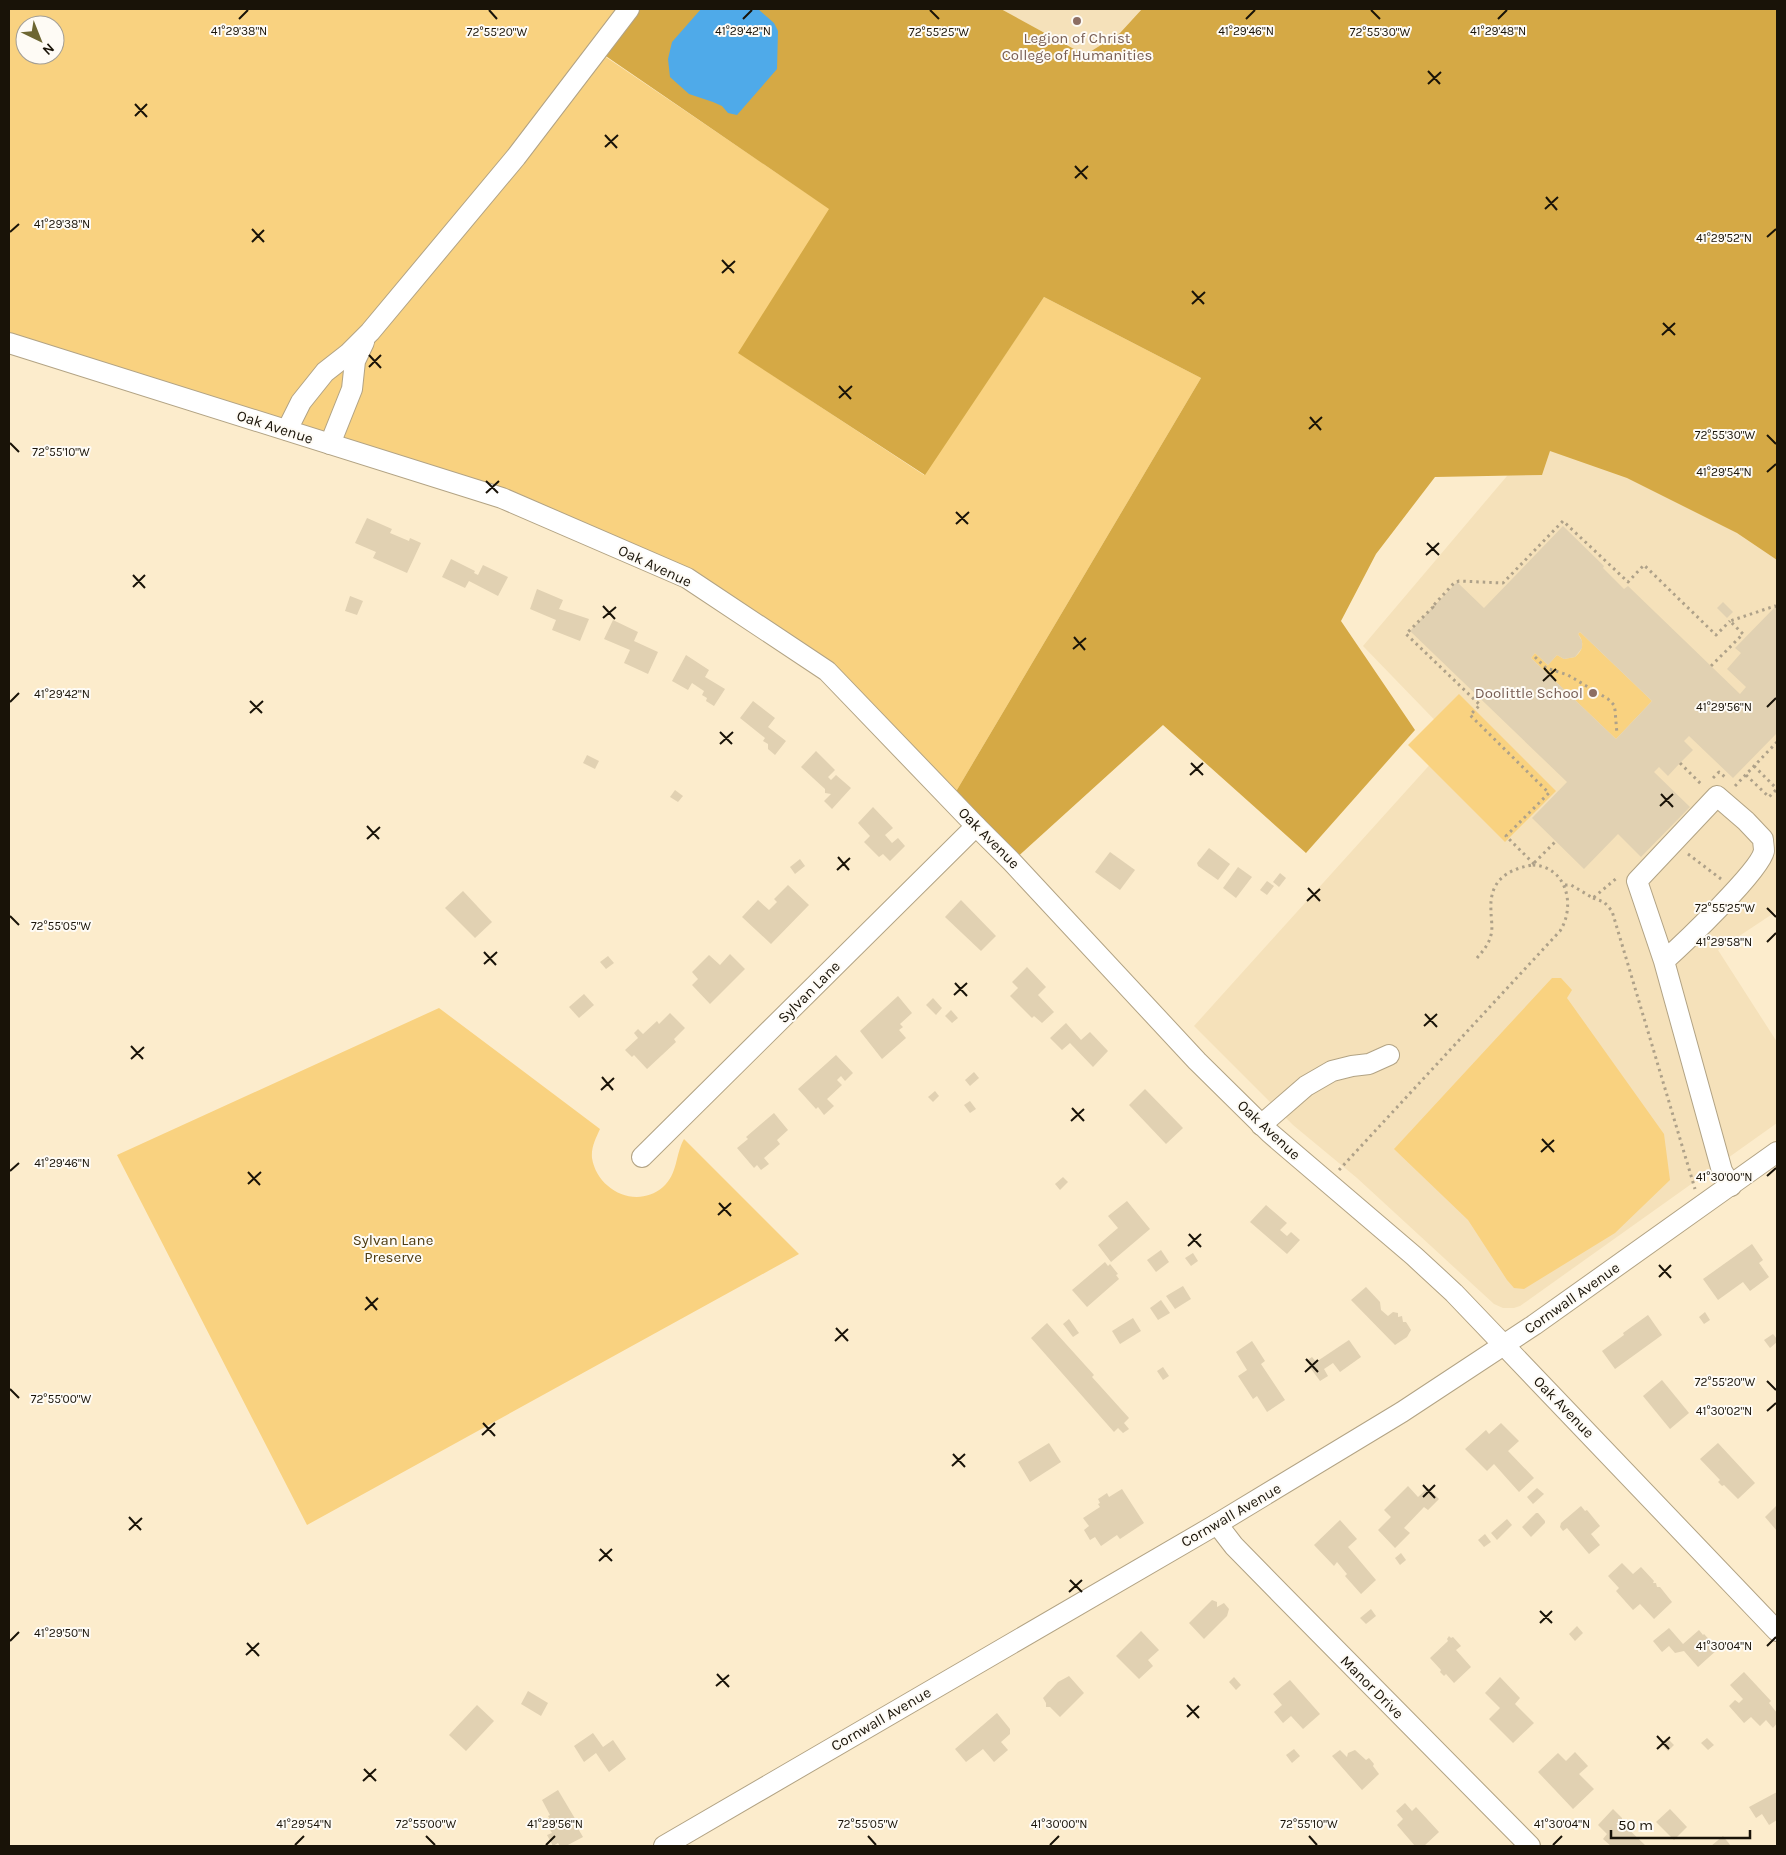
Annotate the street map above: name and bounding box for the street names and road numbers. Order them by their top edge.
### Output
street label: Oak Avenue [234,406,316,448]
street label: Oak Avenue [615,541,695,591]
street label: Oak Avenue [955,804,1023,872]
street label: Sylvan Lane [774,957,844,1027]
street label: Oak Avenue [1234,1096,1304,1164]
street label: Cornwall Avenue [1521,1258,1623,1338]
street label: Oak Avenue [1530,1372,1598,1442]
street label: Cornwall Avenue [1178,1479,1284,1551]
street label: Manor Drive [1337,1652,1407,1722]
street label: Cornwall Avenue [828,1683,934,1755]

